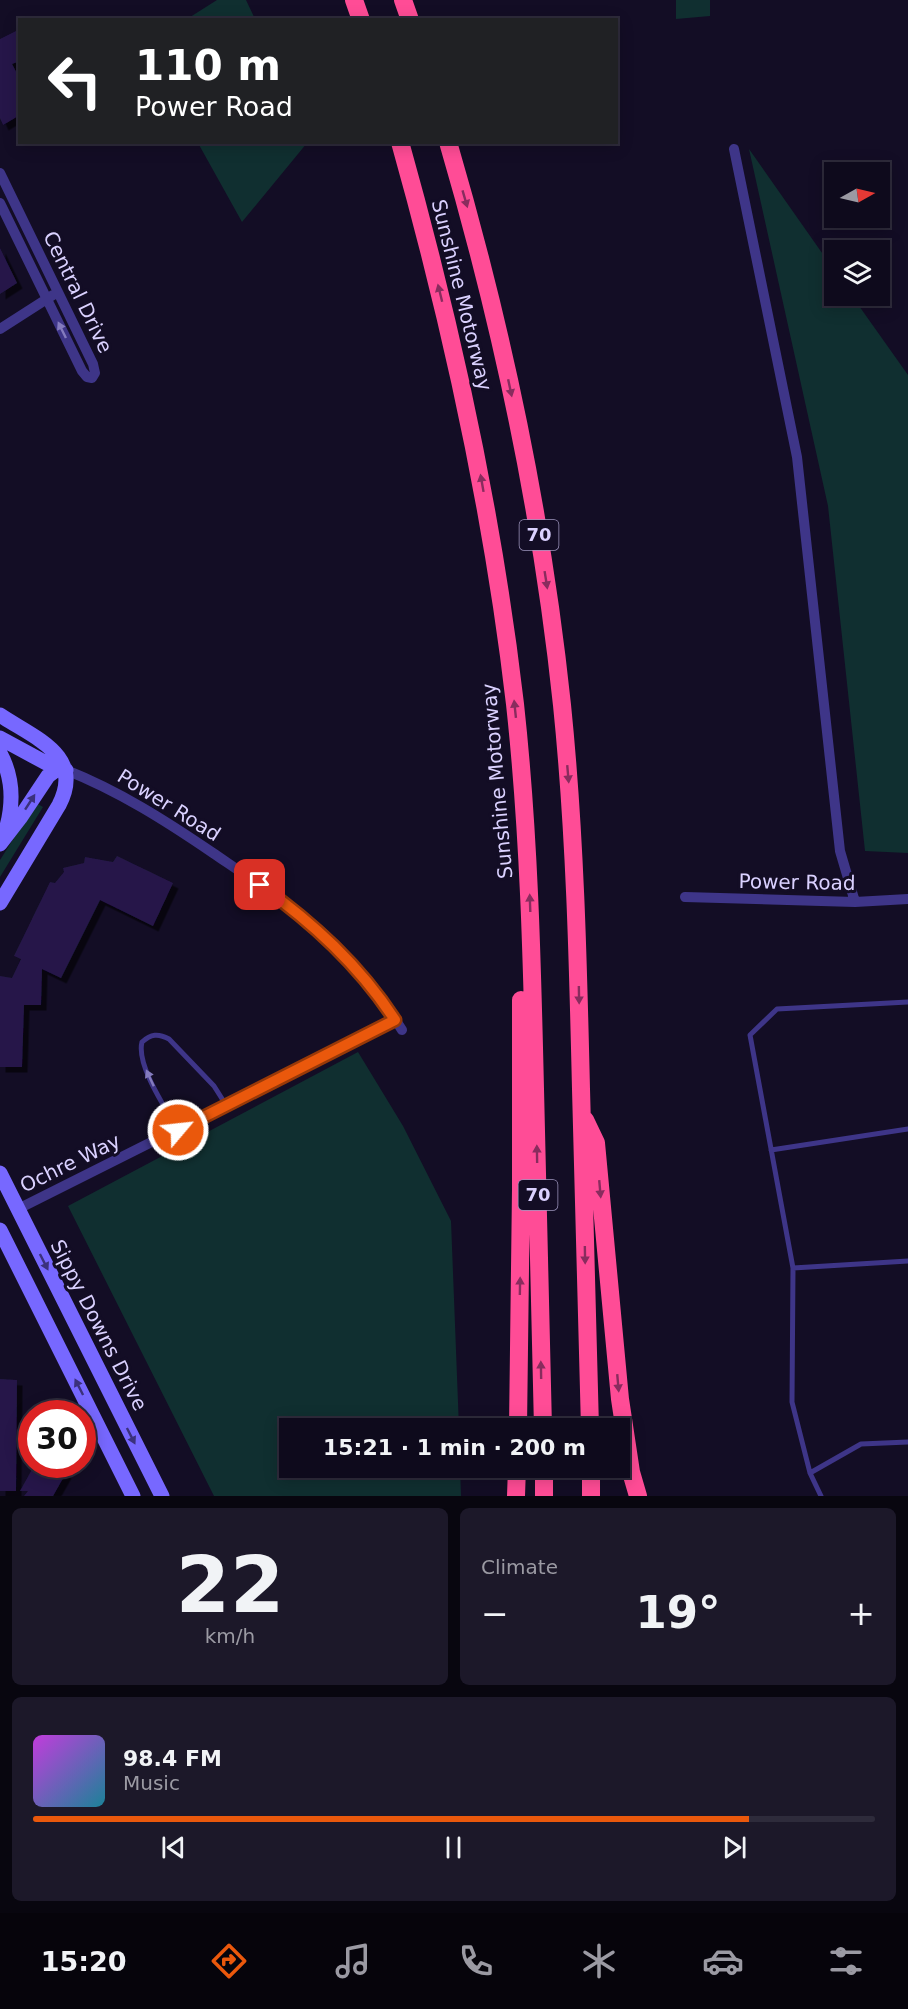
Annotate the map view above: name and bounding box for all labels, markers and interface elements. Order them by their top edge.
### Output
text: 110 m [135,41,281,90]
icon: left [36,42,114,120]
text: Power Road [135,91,293,122]
north arrow [824,162,890,228]
map controls [824,162,890,306]
one-way arrow [461,190,470,208]
street label: Sunshine Motorway [427,197,497,393]
street label: Central Drive [38,227,118,357]
button: layers [824,240,890,306]
one-way arrow [434,284,444,302]
one-way arrow [58,321,68,339]
one-way arrow [506,379,515,398]
one-way arrow [477,474,486,493]
road number: 70 [520,520,558,550]
one-way arrow [542,570,551,589]
street label: Sunshine Motorway [476,682,518,880]
one-way arrow [510,699,520,718]
street label: Power Road [113,764,225,846]
one-way arrow [563,764,572,783]
one-way arrow [25,794,36,811]
pin [234,859,285,910]
icon: arrive [243,868,276,901]
street label: Power Road [738,869,856,895]
one-way arrow [525,894,535,913]
one-way arrow [574,986,584,1005]
one-way arrow [146,1069,155,1086]
position arrow [146,1098,210,1162]
street label: Ochre Way [16,1128,124,1198]
one-way arrow [532,1144,541,1163]
one-way arrow [595,1179,605,1198]
road number: 70 [518,1180,558,1210]
street label: Sippy Downs Drive [45,1236,153,1414]
one-way arrow [581,1246,590,1265]
one-way arrow [39,1253,49,1270]
one-way arrow [515,1276,525,1295]
one-way arrow [537,1360,546,1379]
one-way arrow [613,1373,623,1392]
one-way arrow [74,1379,84,1396]
speed limit sign: 30 [18,1400,96,1478]
one-way arrow [127,1427,136,1444]
text: 15:21 · 1 min · 200 m [323,1435,586,1460]
text: 22 [176,1540,284,1630]
text: Climate [481,1555,558,1579]
text: 19° [635,1586,721,1639]
text: − [481,1594,509,1633]
text: + [847,1594,875,1633]
text: km/h [205,1624,255,1648]
text: 98.4 FM [123,1746,222,1771]
text: Music [123,1771,180,1795]
icon: previous [157,1831,190,1864]
icon: pause [437,1831,470,1864]
icon: next [718,1831,751,1864]
icon: directions [208,1940,250,1982]
icon: music [332,1940,374,1982]
icon: phone [455,1940,497,1982]
icon: climate [578,1940,620,1982]
icon: car [702,1940,744,1982]
icon: filters [825,1940,867,1982]
text: 15:20 [41,1946,127,1977]

